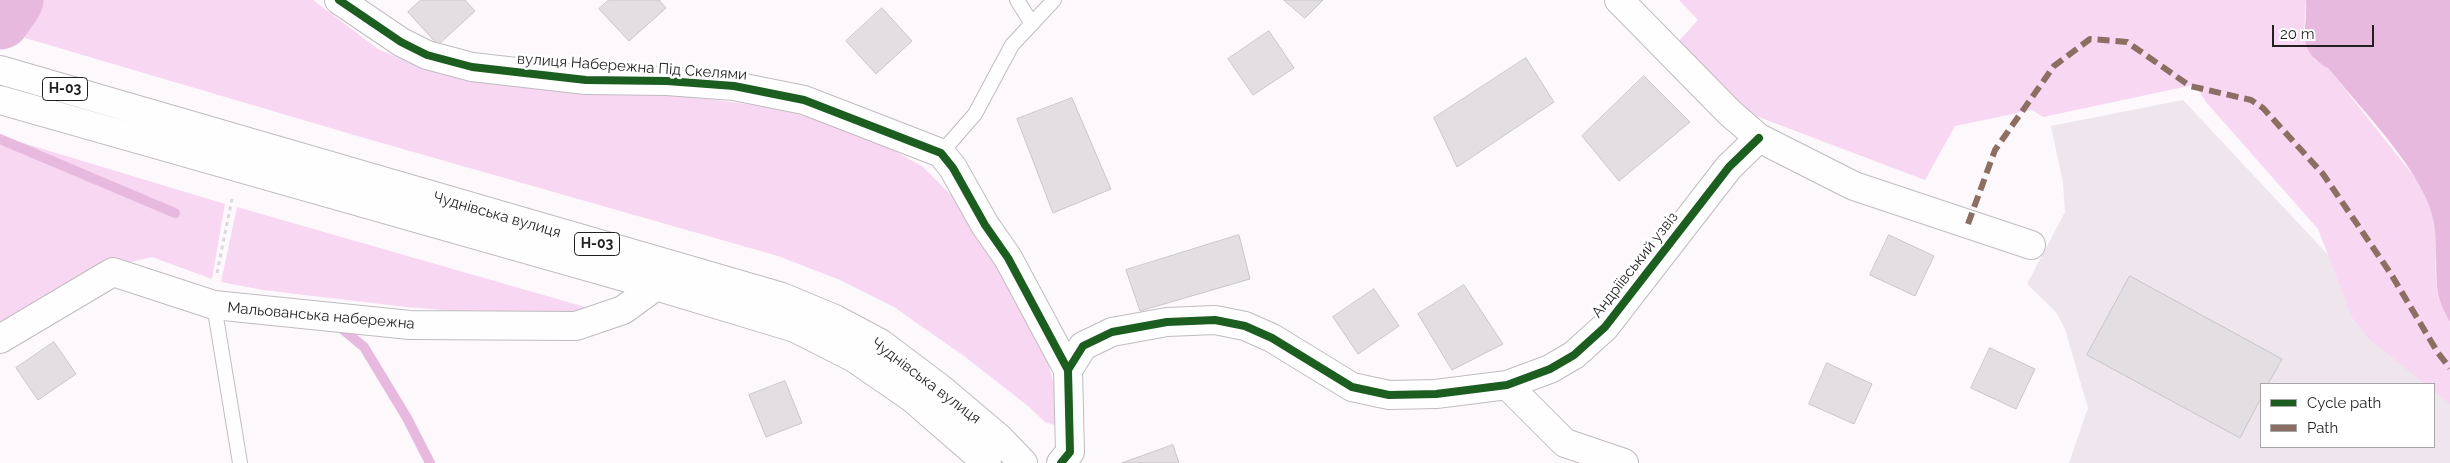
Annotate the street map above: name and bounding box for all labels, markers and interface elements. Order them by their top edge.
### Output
scale bar [2275,15,2378,47]
text: 20 m [2280,25,2315,43]
street label: вулиця Набережна Під Скелями [516,50,748,84]
road number: Н-03 [42,78,88,100]
street label: Чуднівська вулиця [431,188,563,242]
street label: Андріївський узвіз [1588,208,1682,322]
road number: Н-03 [574,232,620,255]
street label: Мальованська набережна [227,299,415,333]
street label: Чуднівська вулиця [868,334,984,428]
legend [2260,383,2435,448]
text: Cycle path [2307,394,2381,412]
text: Path [2307,419,2338,437]

